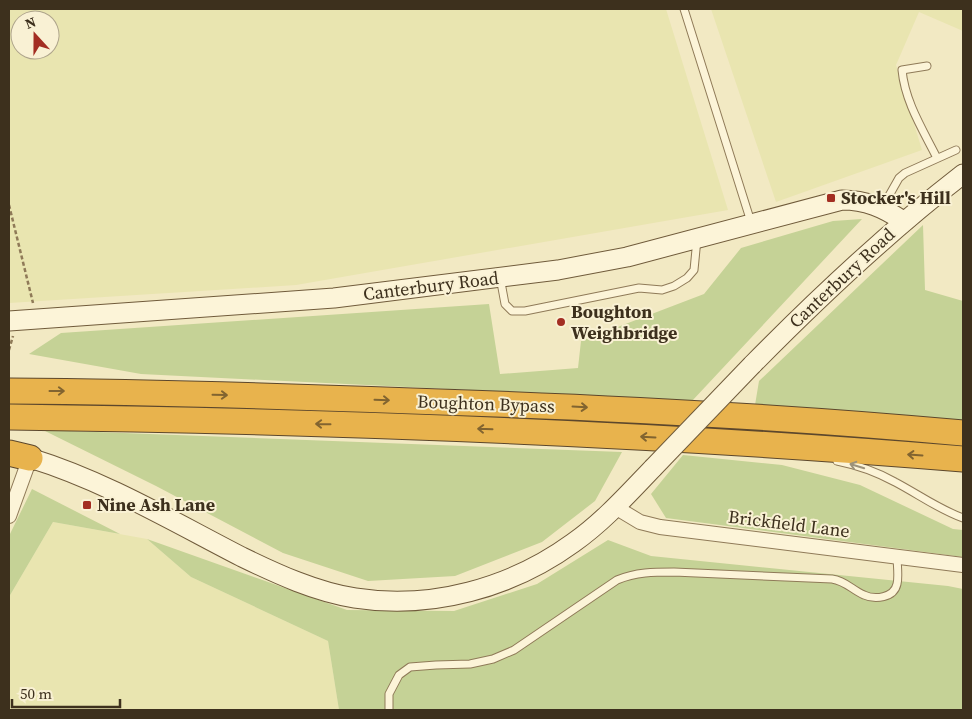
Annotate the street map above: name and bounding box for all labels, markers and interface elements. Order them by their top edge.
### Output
north arrow [10,10,60,60]
text: N [22,12,39,34]
place label: Stocker's Hill [841,185,951,210]
marker: Stocker's Hill [825,192,837,204]
street label: Canterbury Road [783,222,900,333]
street label: Canterbury Road [362,265,500,306]
place label: Boughton Weighbridge [571,299,677,345]
marker: Boughton Weighbridge [555,316,567,328]
one-way arrow [49,386,65,396]
street label: Boughton Bypass [417,389,555,418]
one-way arrow [212,390,228,400]
one-way arrow [374,395,390,404]
one-way arrow [571,403,587,412]
one-way arrow [315,419,332,429]
one-way arrow [478,425,494,434]
one-way arrow [640,433,656,442]
one-way arrow [907,450,923,460]
one-way arrow [849,461,865,471]
place label: Nine Ash Lane [97,492,215,517]
marker: Nine Ash Lane [81,499,93,511]
street label: Brickfield Lane [727,504,851,543]
scale bar [12,676,120,708]
text: 50 m [20,683,52,704]

